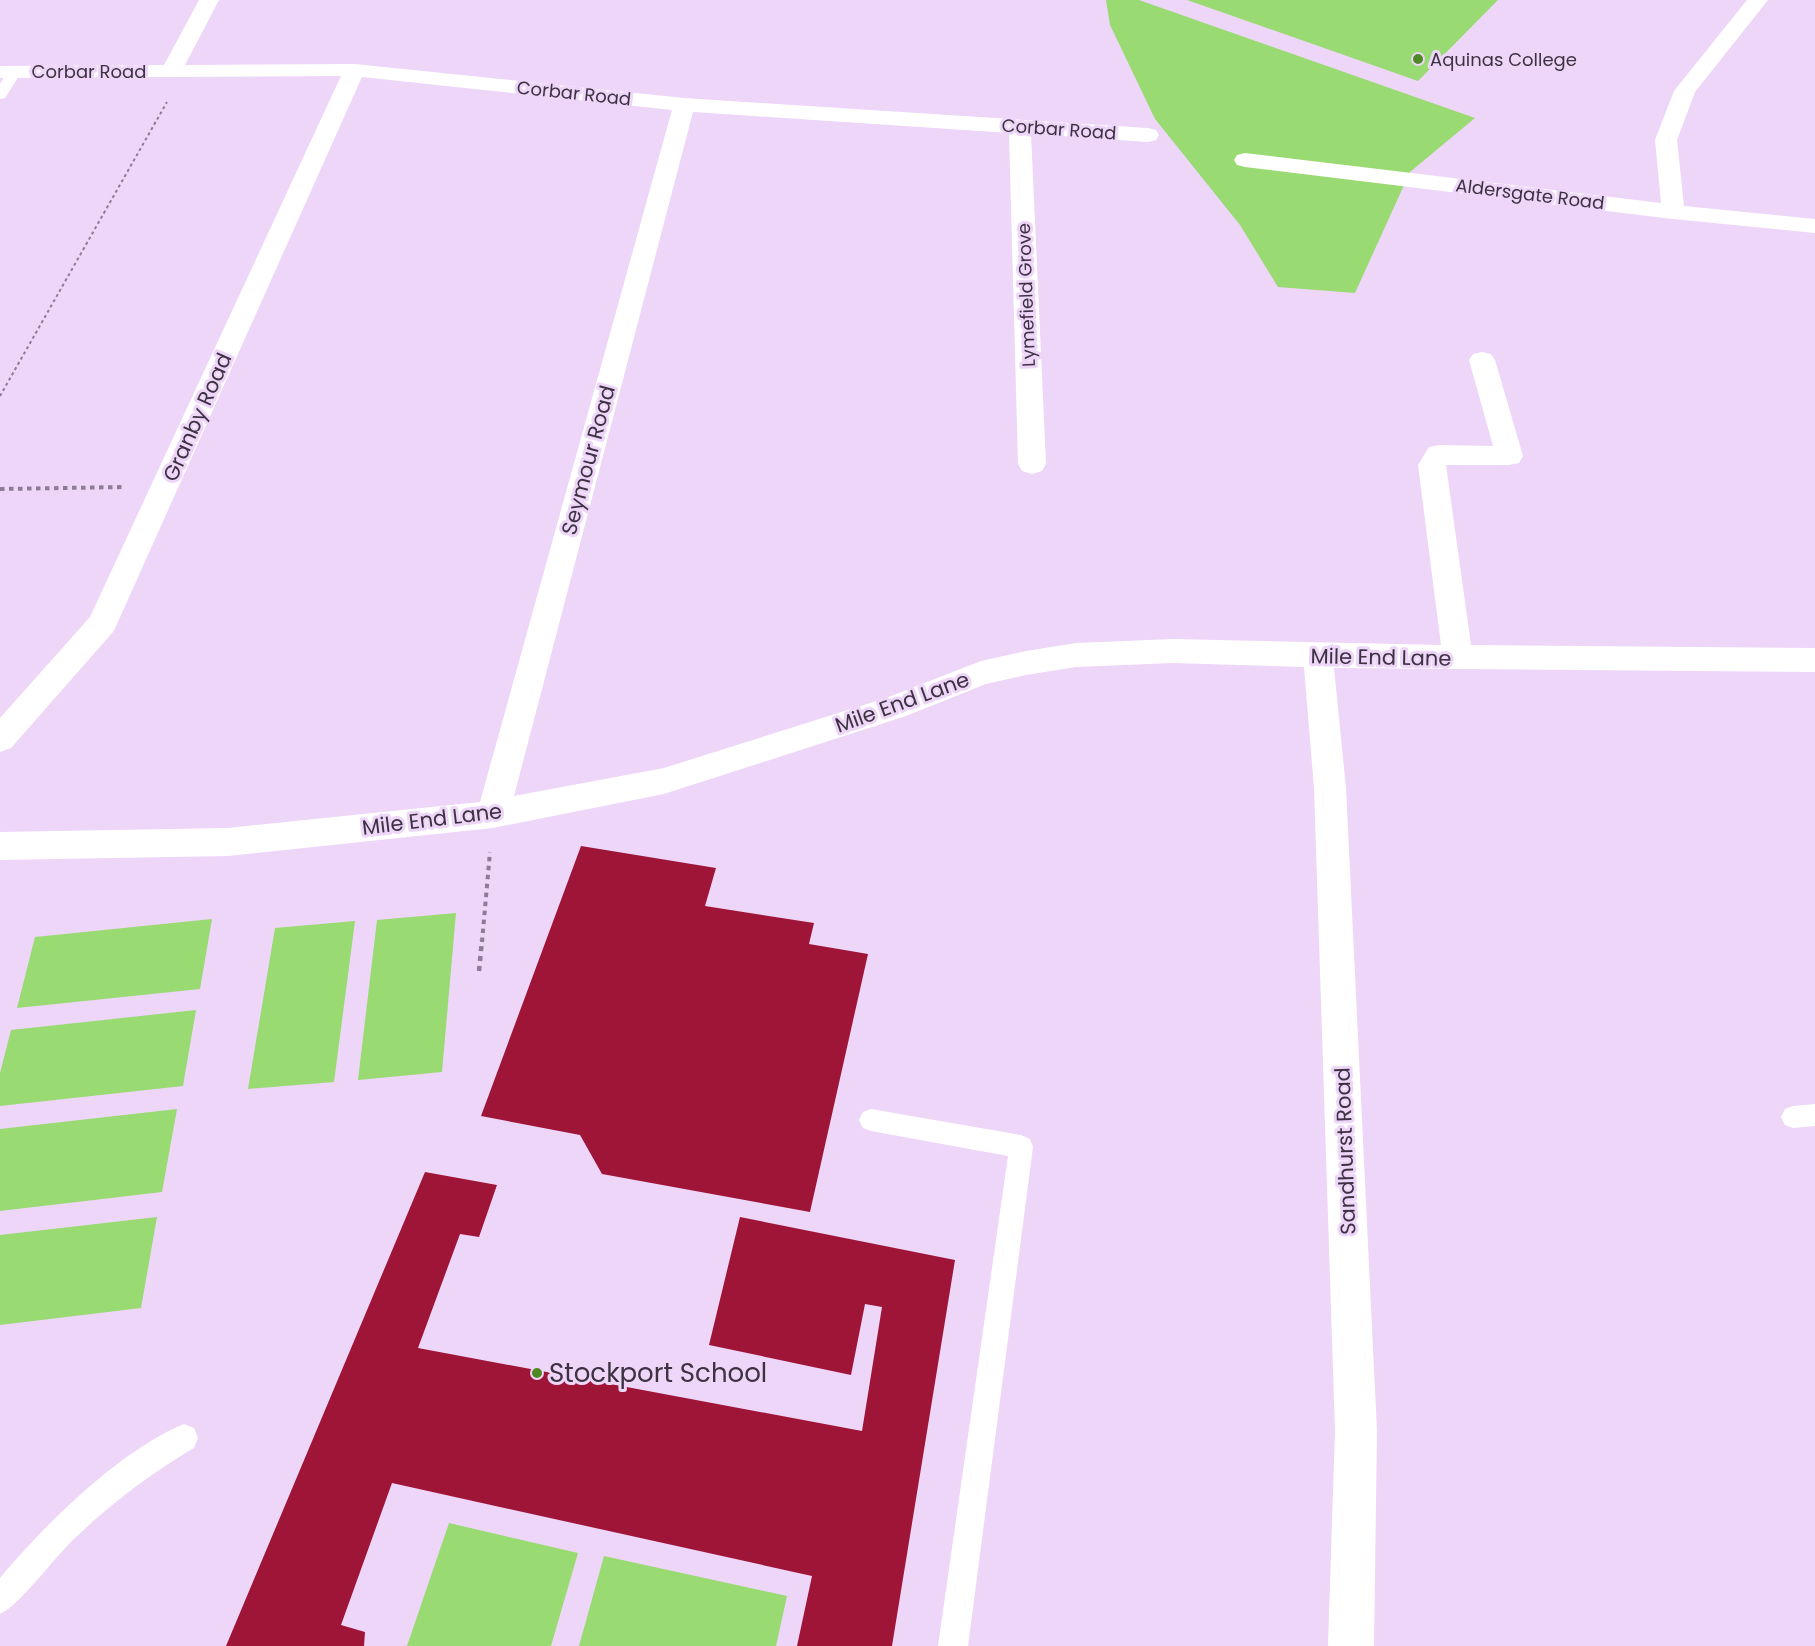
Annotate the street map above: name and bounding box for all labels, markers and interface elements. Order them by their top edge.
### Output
place label: Aquinas College [1430,47,1577,72]
marker: Aquinas College [1411,52,1425,66]
street label: Corbar Road [32,59,146,84]
street label: Corbar Road [516,75,632,111]
street label: Corbar Road [1001,113,1117,145]
street label: Aldersgate Road [1454,172,1606,216]
street label: Lymefield Grove [1011,223,1041,367]
street label: Granby Road [156,348,238,486]
street label: Seymour Road [554,382,622,538]
street label: Mile End Lane [1310,641,1452,673]
street label: Mile End Lane [831,664,973,740]
street label: Mile End Lane [360,796,504,842]
street label: Sandhurst Road [1328,1067,1362,1235]
place label: Stockport School [549,1355,767,1391]
marker: Stockport School [530,1366,544,1380]

